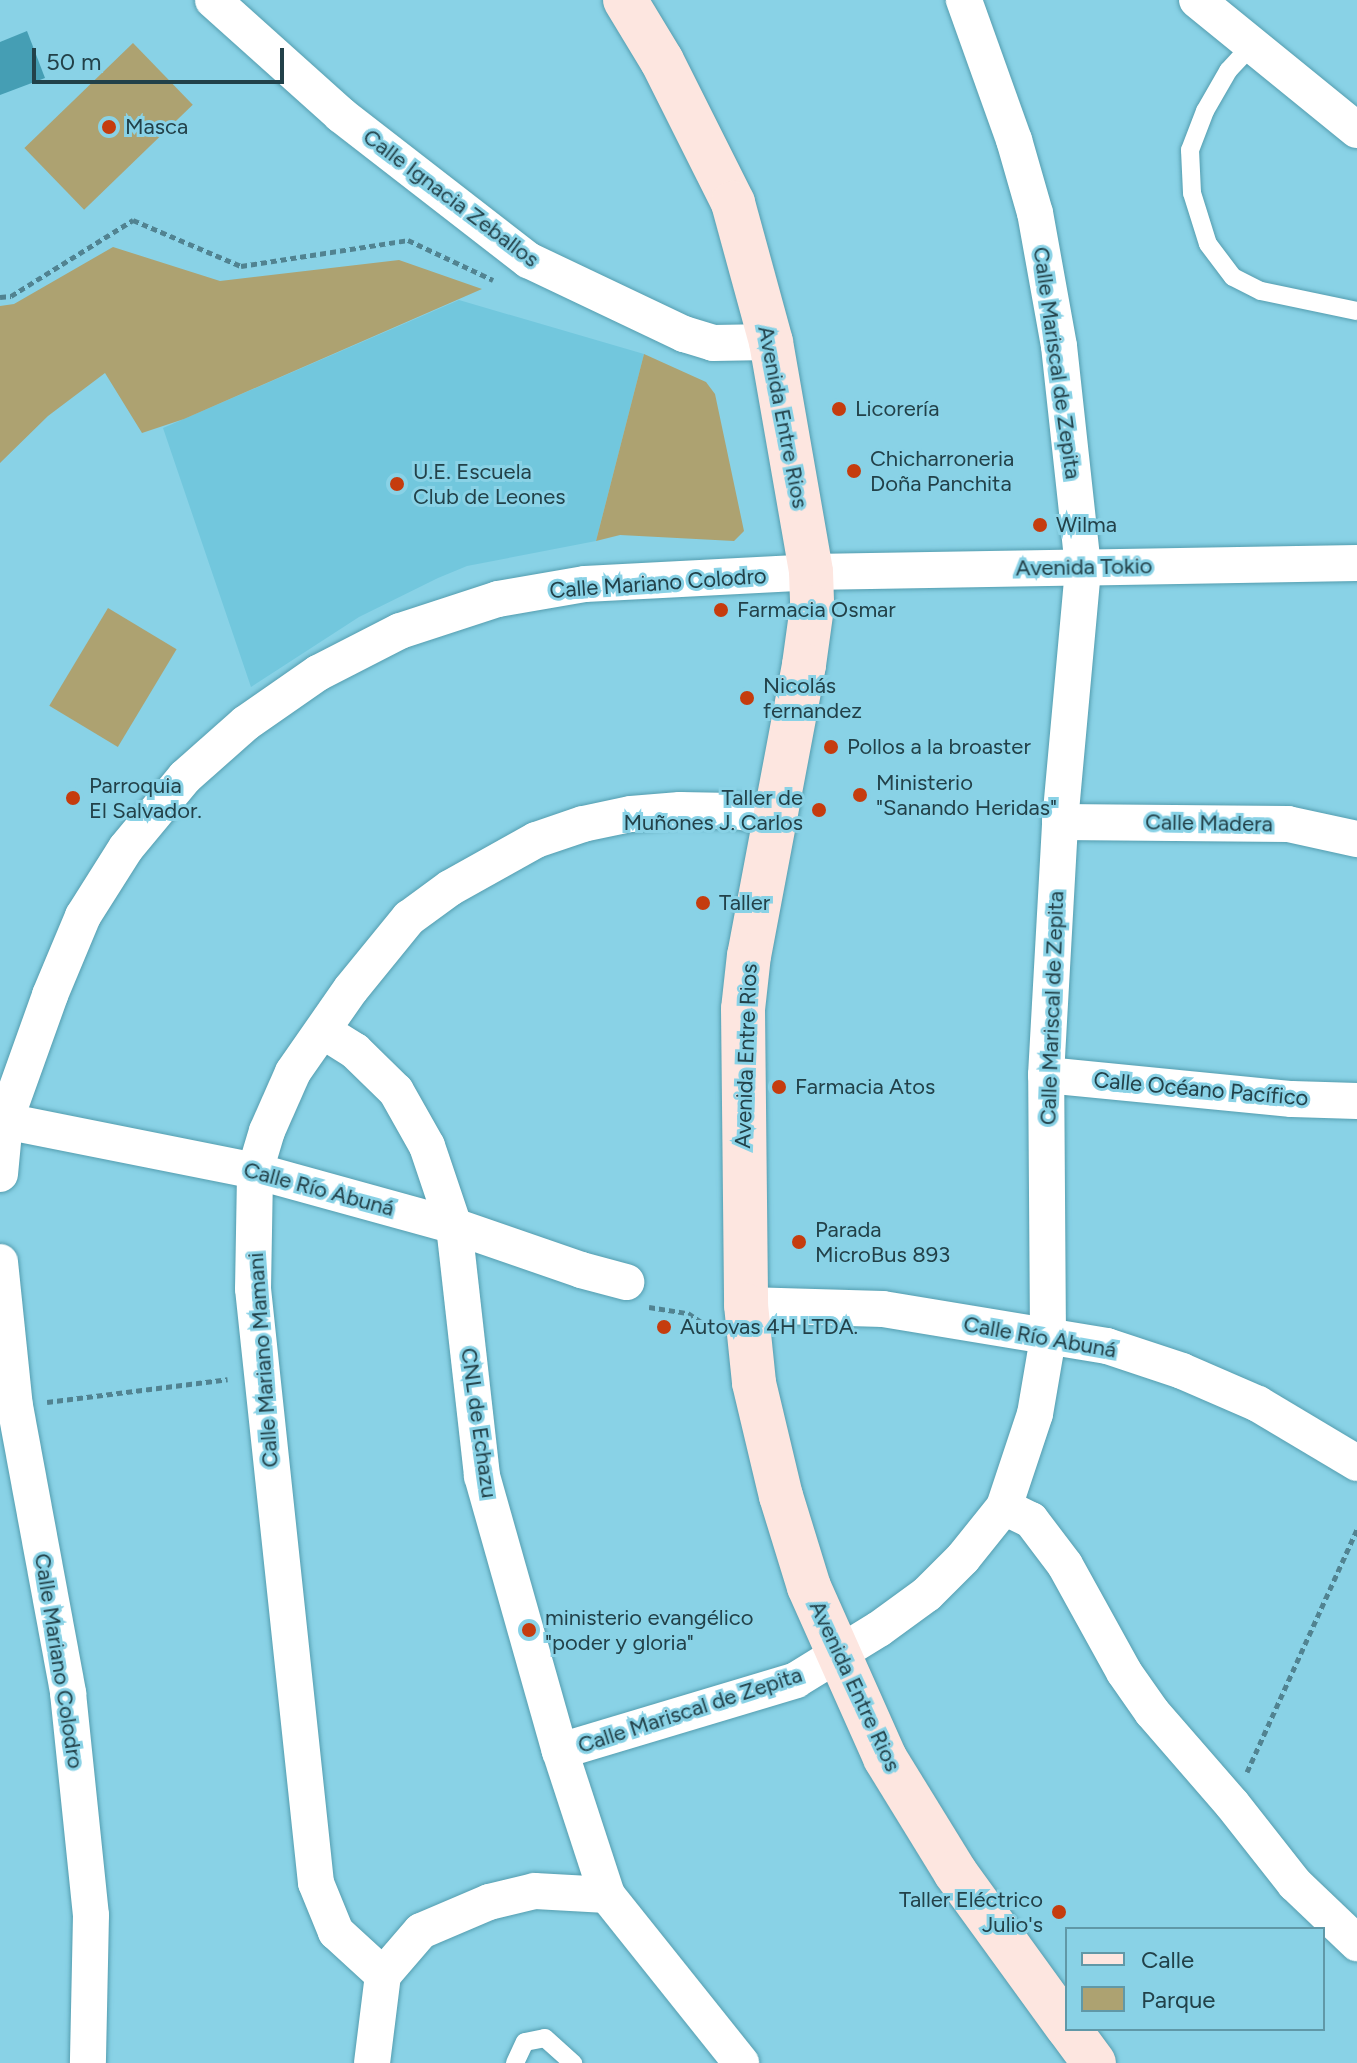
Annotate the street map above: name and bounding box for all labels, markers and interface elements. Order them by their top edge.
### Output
scale bar [36,32,288,82]
text: 50 m [46,47,102,76]
place label: Masca [125,114,188,140]
marker: Masca [100,118,118,136]
street label: Calle Ignacia Zeballos [358,123,544,273]
street label: Calle Mariscal de Zepita [1028,245,1086,481]
street label: Avenida Entre Rios [752,324,814,510]
place label: Licorería [855,396,939,422]
marker: Licorería [830,400,848,418]
place label: Chicharroneria Doña Panchita [870,445,1014,496]
place label: U.E. Escuela Club de Leones [413,458,565,510]
marker: Chicharroneria Doña Panchita [845,462,863,480]
marker: U.E. Escuela Club de Leones [388,475,406,493]
place label: Wilma [1056,512,1117,538]
marker: Wilma [1031,516,1049,534]
street label: Avenida Tokio [1015,553,1153,581]
street label: Calle Mariano Colodro [549,562,767,604]
place label: Farmacia Osmar [737,597,896,623]
marker: Farmacia Osmar [712,601,730,619]
place label: Nicolás fernandez [763,672,862,724]
marker: Nicolás fernandez [738,689,756,707]
place label: Pollos a la broaster [847,734,1031,760]
marker: Pollos a la broaster [822,738,840,756]
place label: Ministerio "Sanando Heridas" [876,769,1057,820]
place label: Parroquia El Salvador. [89,772,202,824]
place label: Taller de Muñones J. Carlos [623,784,803,836]
marker: Ministerio "Sanando Heridas" [851,786,869,804]
marker: Parroquia El Salvador. [64,789,82,807]
marker: Taller de Muñones J. Carlos [810,801,828,819]
street label: Calle Madera [1145,809,1273,837]
place label: Taller [719,890,770,916]
street label: Calle Mariscal de Zepita [1035,890,1069,1126]
marker: Taller [694,894,712,912]
street label: Avenida Entre Rios [730,963,762,1149]
street label: Calle Océano Pacífico [1092,1066,1310,1112]
place label: Farmacia Atos [795,1074,935,1100]
marker: Farmacia Atos [770,1078,788,1096]
street label: Calle Río Abuná [241,1156,397,1222]
place label: Parada MicroBus 893 [815,1216,950,1268]
marker: Parada MicroBus 893 [790,1233,808,1251]
street label: Calle Mariano Mamani [242,1252,284,1468]
street label: Calle Río Abuná [961,1311,1119,1363]
place label: Autovas 4H LTDA. [680,1314,858,1340]
marker: Autovas 4H LTDA. [655,1318,673,1336]
street label: CNL de Echazu [455,1346,503,1500]
street label: Calle Mariano Colodro [29,1551,89,1771]
street label: Avenida Entre Rios [804,1597,906,1775]
place label: ministerio evangélico "poder y gloria" [545,1604,753,1656]
marker: ministerio evangélico "poder y gloria" [520,1621,538,1639]
street label: Calle Mariscal de Zepita [575,1661,805,1759]
place label: Taller Eléctrico Julio's [899,1886,1043,1938]
marker: Taller Eléctrico Julio's [1050,1903,1068,1921]
legend [1065,1927,1325,2031]
text: Calle [1141,1945,1194,1974]
text: Parque [1141,1985,1215,2014]

